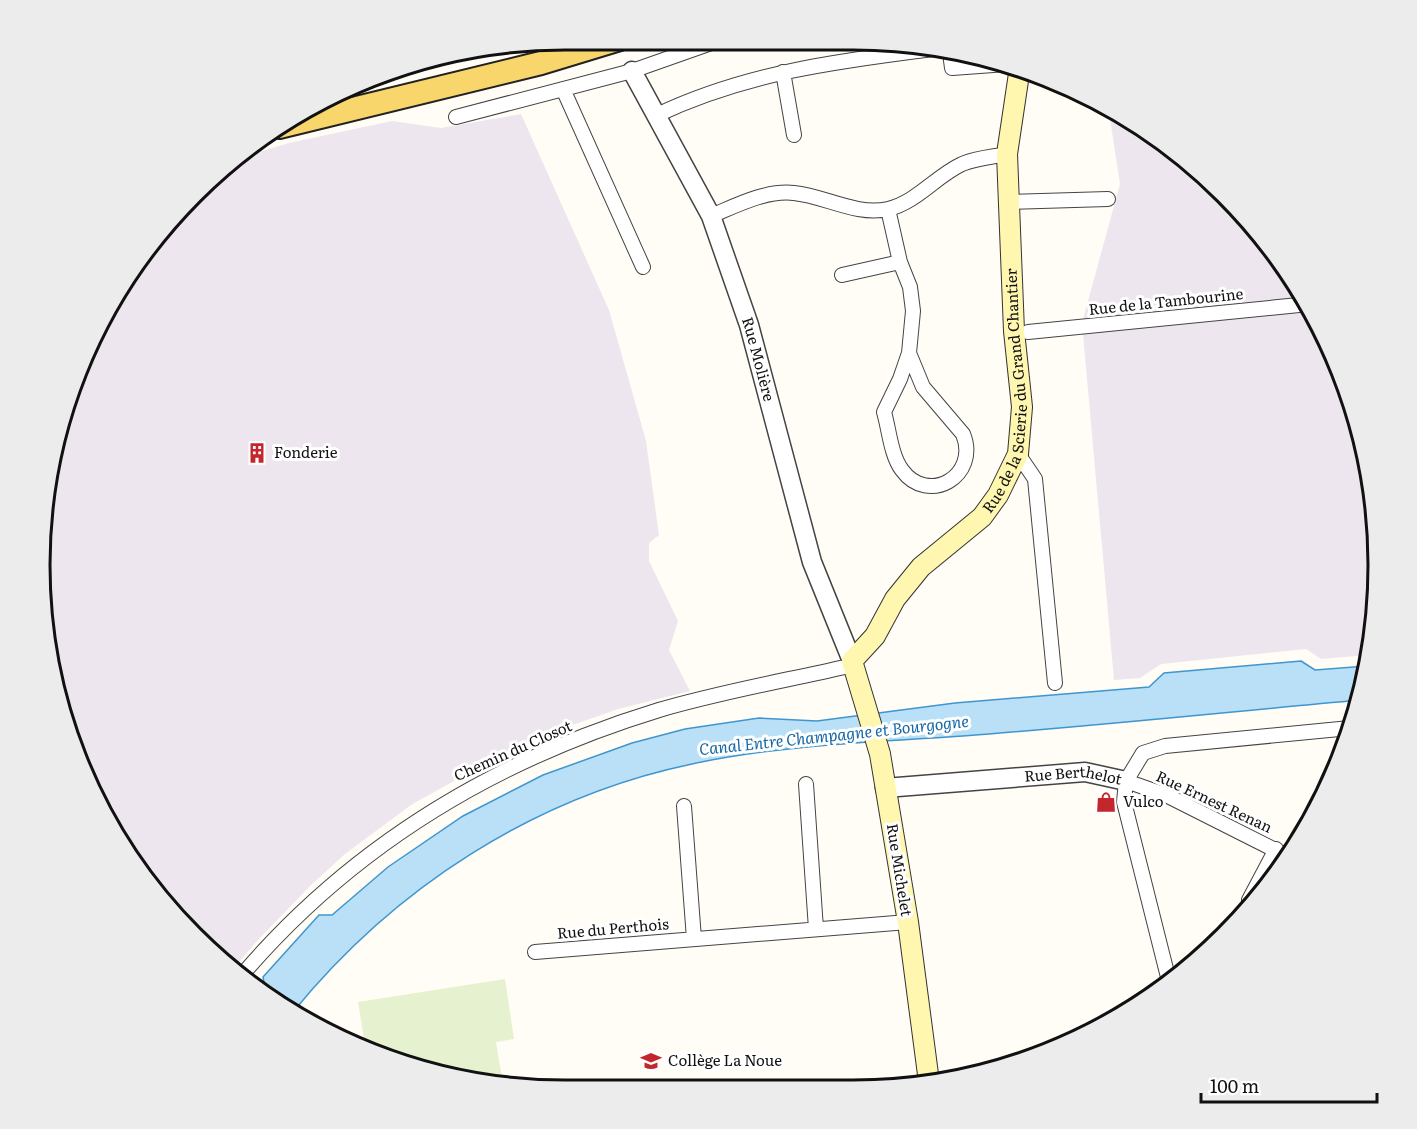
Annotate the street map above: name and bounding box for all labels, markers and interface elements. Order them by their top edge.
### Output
street label: Rue de la Scierie du Grand Chantier [976,268,1032,517]
street label: Rue de la Tambourine [1087,281,1245,320]
street label: Rue Molière [737,313,782,404]
place label: Fonderie [274,440,338,463]
building icon: Fonderie [245,441,269,465]
water label: Canal Entre Champagne et Bourgogne [698,708,970,760]
street label: Chemin du Closot [450,713,575,786]
street label: Rue Berthelot [1023,759,1124,790]
street label: Rue Ernest Renan [1153,764,1277,838]
place label: Vulco [1123,789,1164,812]
shop icon: Vulco [1094,790,1118,814]
street label: Rue Michelet [882,822,919,918]
street label: Rue du Perthois [556,911,670,944]
place label: Collège La Noue [668,1048,782,1071]
school or university icon: Collège La Noue [639,1049,663,1073]
scale bar [1201,1066,1376,1104]
text: 100 m [1210,1072,1259,1099]

